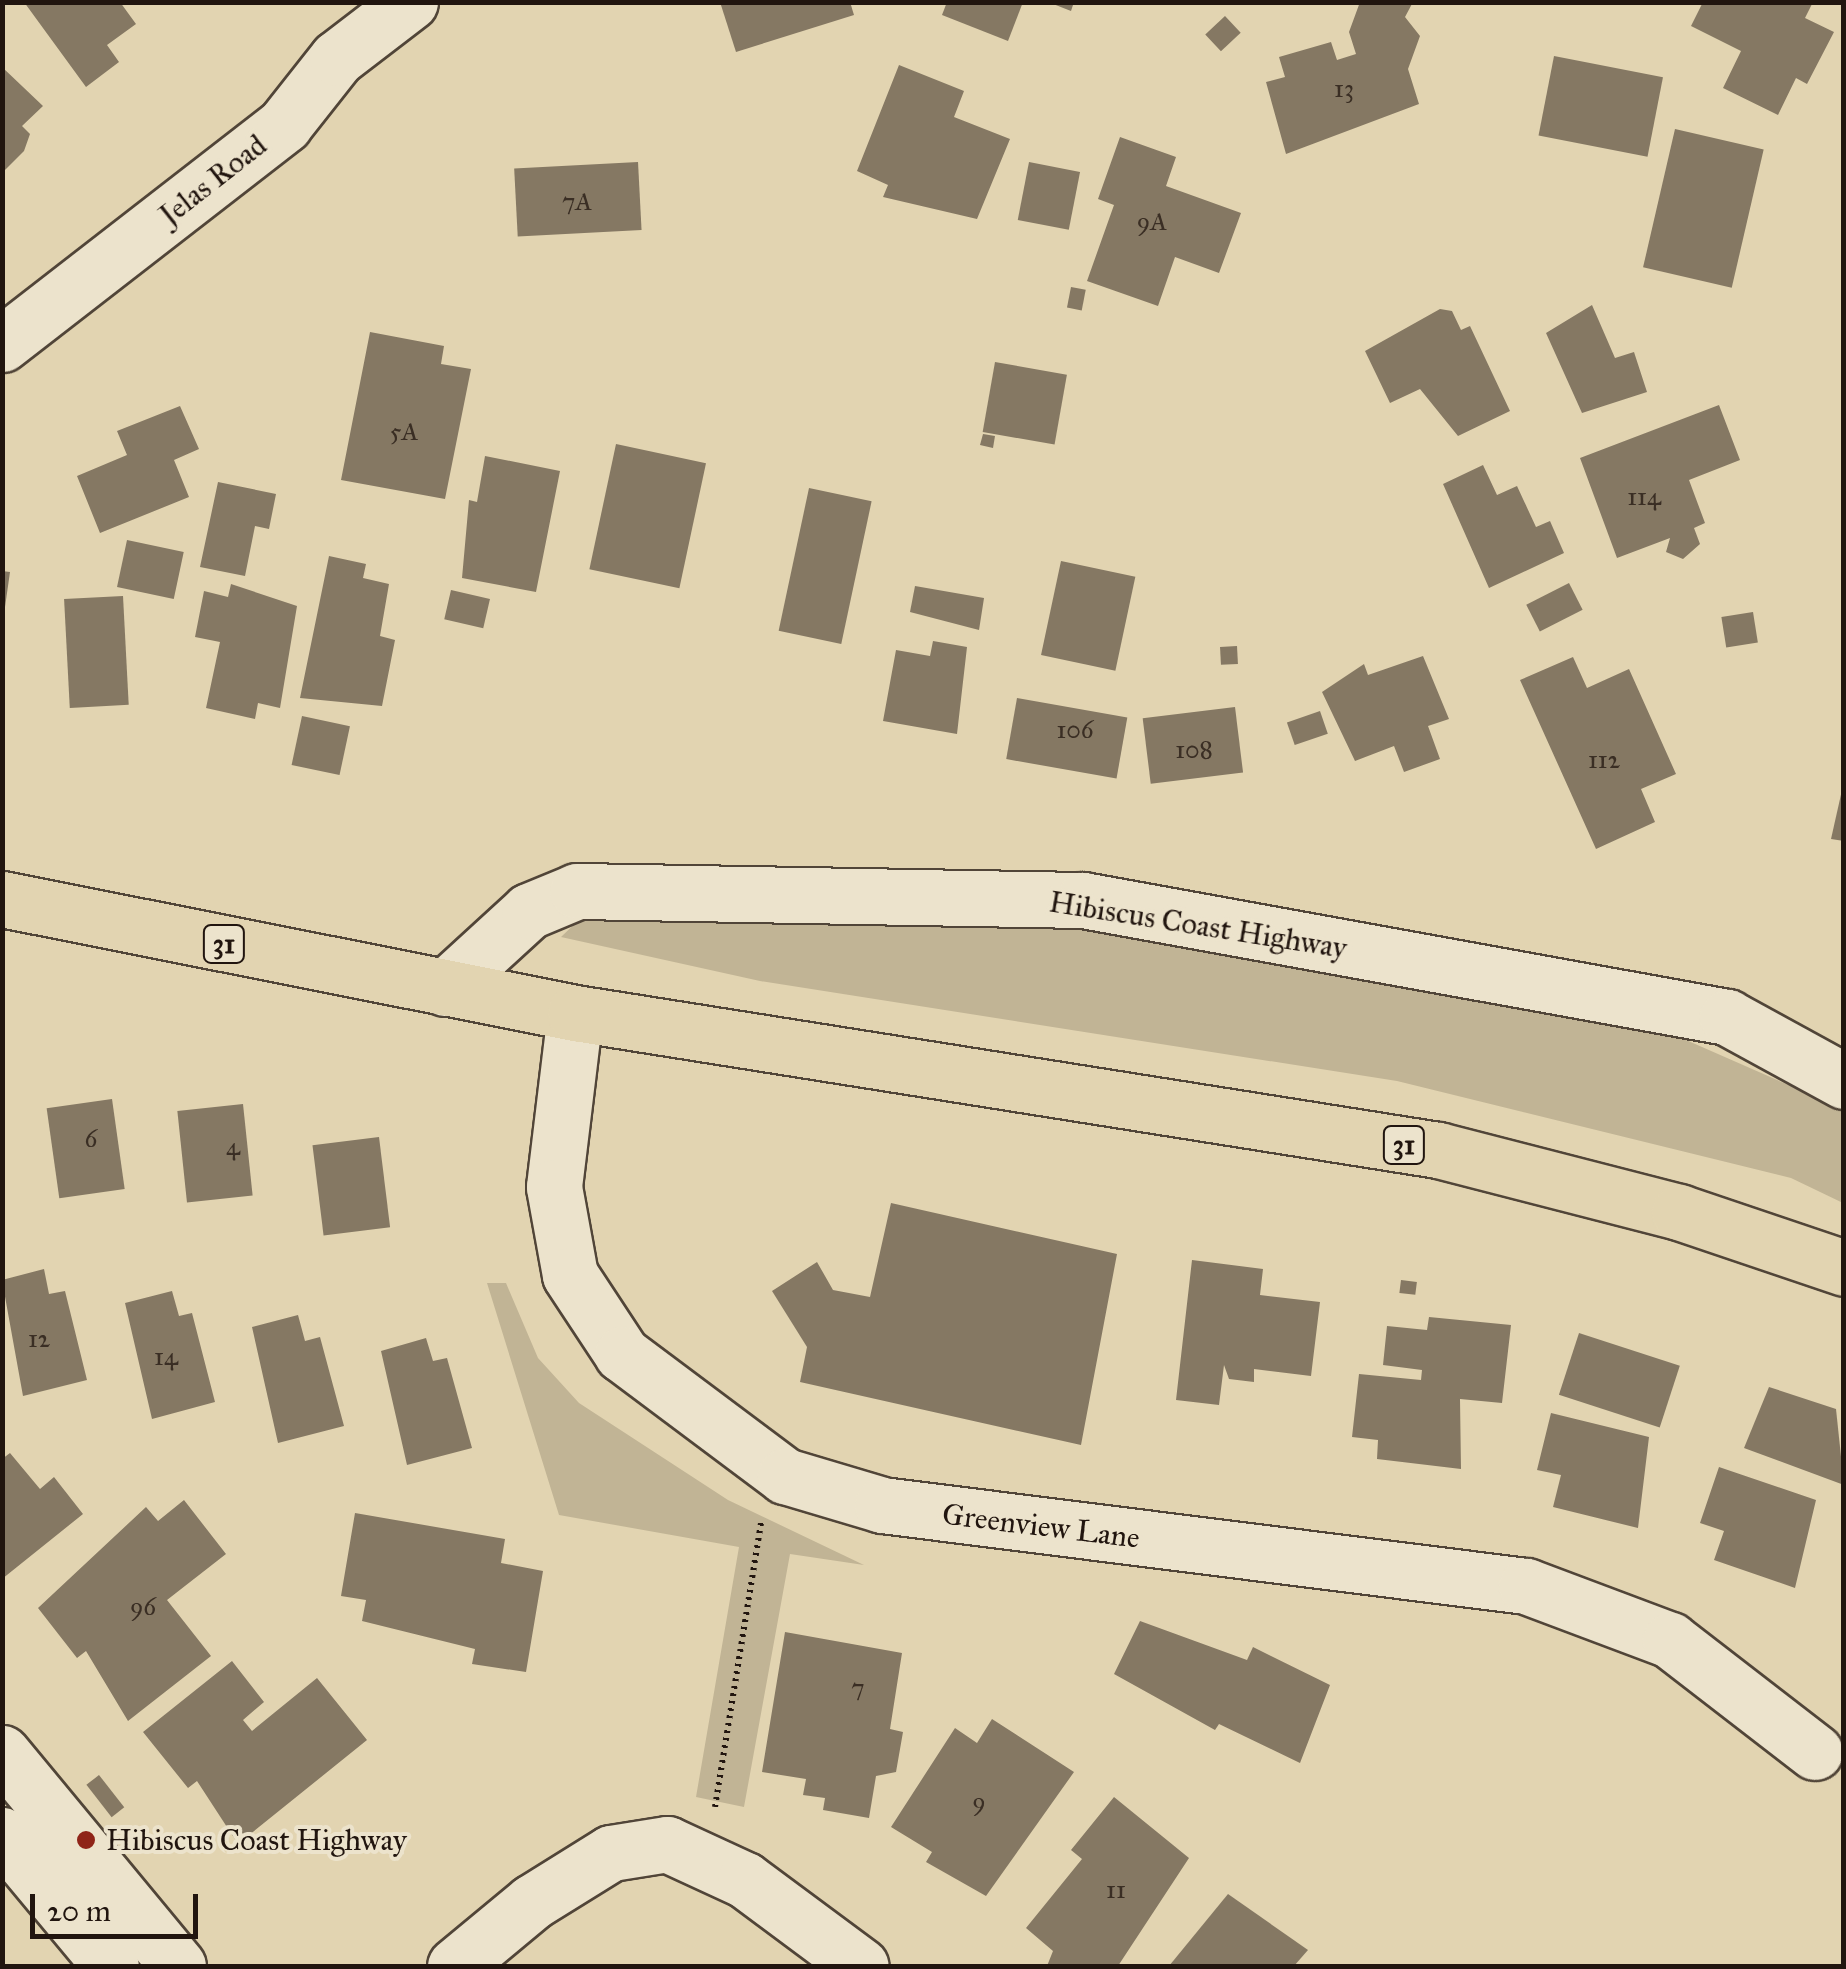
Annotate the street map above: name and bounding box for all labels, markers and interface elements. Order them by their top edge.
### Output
house number: 13 [1334,74,1354,104]
street label: Jelas Road [152,127,274,233]
house number: 7A [562,187,592,217]
house number: 9A [1137,207,1167,237]
house number: 5A [390,417,418,447]
house number: 114 [1627,482,1661,512]
house number: 106 [1056,715,1094,745]
house number: 108 [1175,735,1213,765]
house number: 112 [1588,745,1620,775]
street label: Hibiscus Coast Highway [1047,884,1349,966]
road number: 31 [202,921,246,967]
road number: 31 [1382,1122,1426,1168]
house number: 6 [85,1124,97,1154]
house number: 4 [226,1132,240,1162]
house number: 12 [28,1324,50,1354]
house number: 14 [154,1342,178,1372]
street label: Greenview Lane [940,1496,1142,1556]
house number: 96 [130,1592,156,1622]
house number: 7 [851,1673,865,1703]
house number: 9 [972,1787,986,1817]
place label: Hibiscus Coast Highway [106,1822,407,1858]
marker: Hibiscus Coast Highway [75,1829,97,1851]
scale bar [35,1874,202,1936]
house number: 11 [1106,1875,1126,1905]
text: 20 m [47,1893,111,1929]

